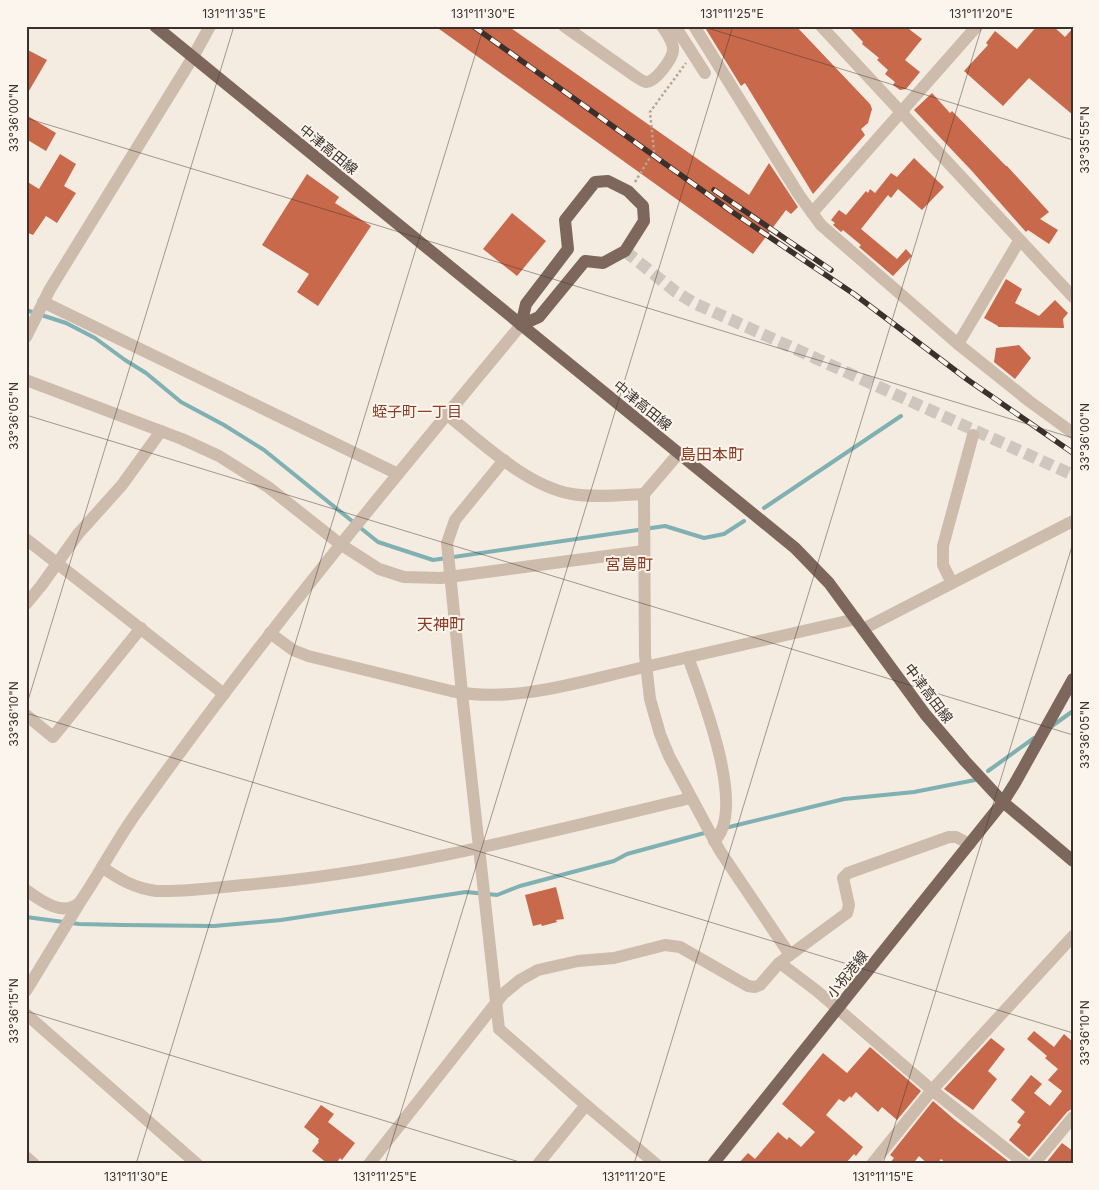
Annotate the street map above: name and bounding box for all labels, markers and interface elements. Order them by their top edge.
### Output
text: 131°11'35"E [202,6,266,21]
text: 131°11'30"E [451,6,515,21]
text: 131°11'25"E [700,6,764,21]
text: 131°11'20"E [949,6,1013,21]
text: 33°36'00"N [6,84,21,152]
text: 33°35'55"N [1077,106,1092,174]
street label: 中津高田線 [296,120,362,178]
street label: 中津高田線 [610,376,676,434]
text: 33°36'05"N [6,382,21,450]
district label: 蛭子町一丁目 [372,402,462,421]
text: 33°36'00"N [1077,403,1092,471]
district label: 島田本町 [680,444,744,464]
district label: 宮島町 [605,554,653,574]
district label: 天神町 [417,614,465,634]
street label: 中津高田線 [901,660,957,726]
text: 33°36'10"N [6,681,21,747]
text: 33°36'05"N [1077,701,1092,769]
street label: 小祝港線 [823,947,871,1001]
text: 33°36'15"N [6,978,21,1044]
text: 33°36'10"N [1077,1000,1092,1066]
text: 131°11'30"E [104,1169,168,1184]
text: 131°11'25"E [353,1169,417,1184]
text: 131°11'20"E [602,1169,666,1184]
text: 131°11'15"E [853,1169,913,1184]

